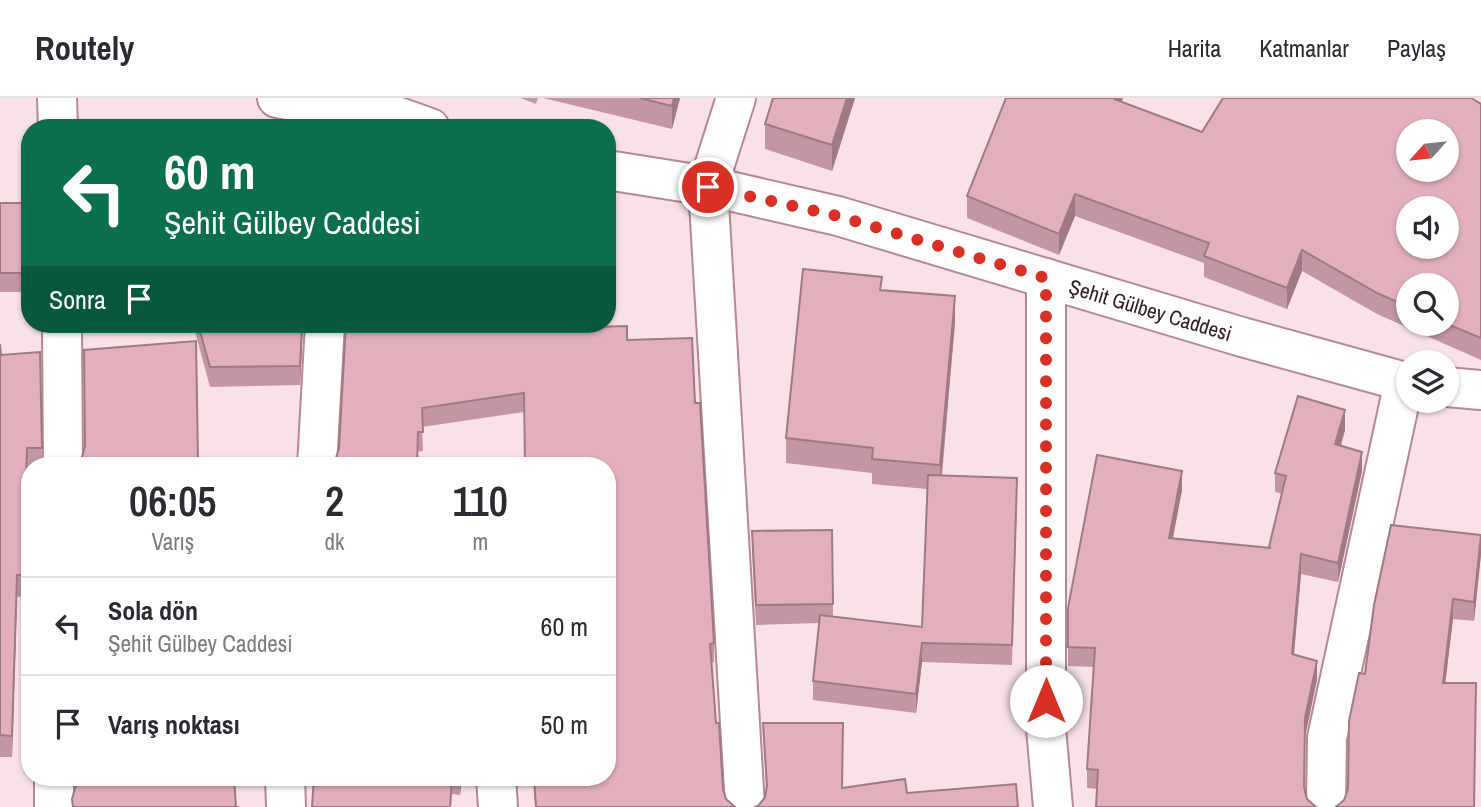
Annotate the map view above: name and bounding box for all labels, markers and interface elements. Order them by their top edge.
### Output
text: Routely [35,26,134,70]
text: Harita [1168,32,1221,64]
text: Katmanlar [1259,32,1349,64]
text: Paylaş [1387,32,1446,64]
north arrow [1396,119,1460,182]
map controls [1396,119,1459,413]
text: 60 m [164,138,256,204]
icon: left [49,147,140,238]
pin [678,157,738,217]
icon: arrive [689,168,727,206]
button: sound [1396,196,1459,259]
text: Şehit Gülbey Caddesi [164,201,421,244]
street label: Şehit Gülbey Caddesi [1066,272,1236,348]
button: search [1396,273,1459,336]
icon: arrive [120,280,158,318]
text: Sonra [49,282,106,317]
button: layers [1396,350,1459,413]
text: 06:05 [129,473,217,529]
text: 2 [325,473,344,529]
text: 110 [453,473,508,529]
text: Varış [151,526,194,557]
text: dk [325,526,345,557]
text: m [472,526,488,557]
text: Sola dön [108,593,198,628]
icon: left [49,607,87,645]
text: 60 m [541,609,588,644]
text: Şehit Gülbey Caddesi [108,628,293,659]
position arrow [1009,664,1083,738]
icon: arrive [49,705,87,743]
text: Varış noktası [108,707,240,742]
text: 50 m [541,707,588,742]

